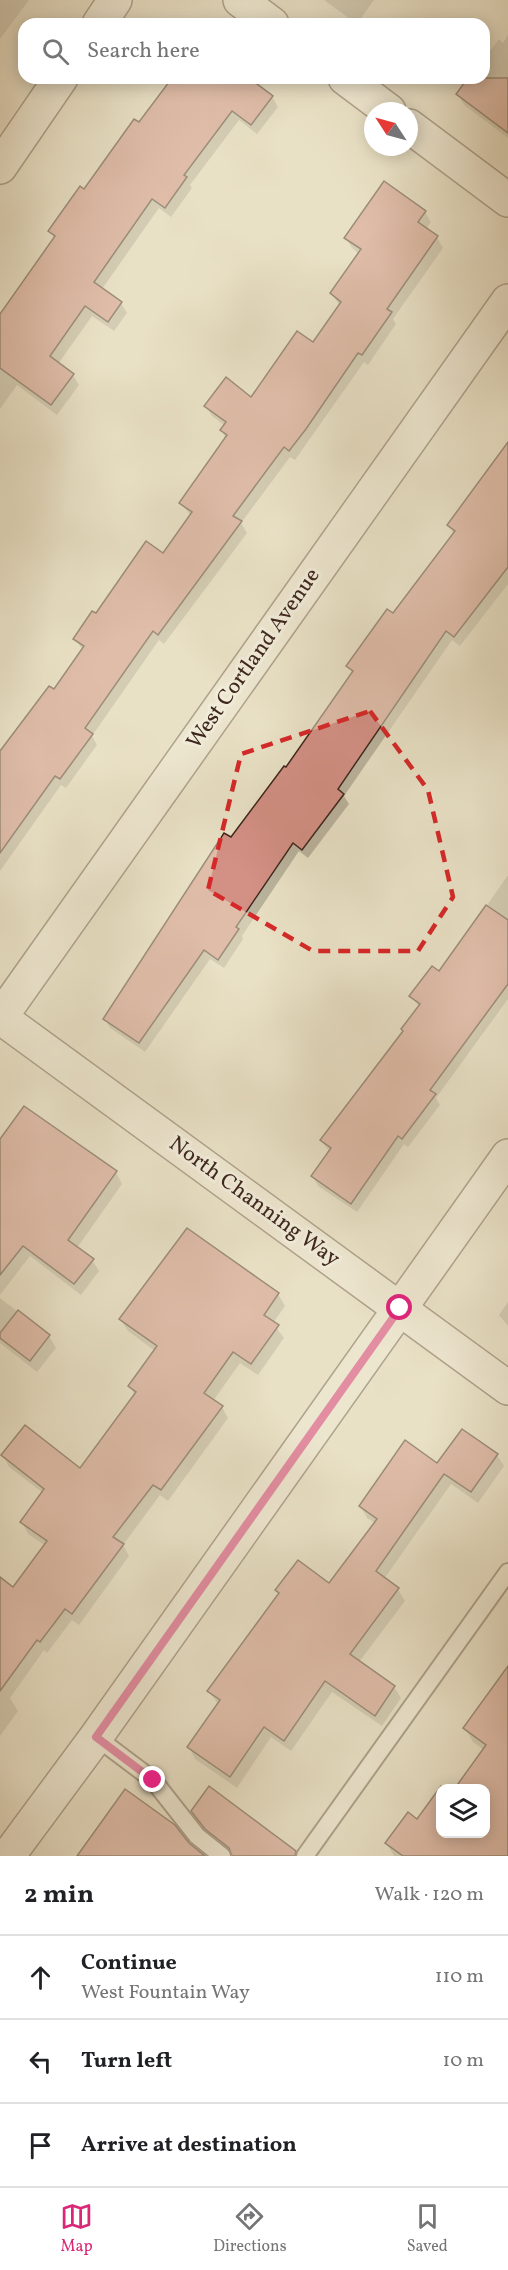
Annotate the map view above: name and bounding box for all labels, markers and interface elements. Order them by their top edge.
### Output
search box [18,18,490,84]
icon: search [39,35,72,68]
text: Search here [87,36,200,67]
north arrow [364,102,418,156]
street label: West Cortland Avenue [180,562,328,756]
street label: North Channing Way [162,1129,346,1275]
route start [386,1294,412,1320]
route end [139,1766,165,1792]
map controls [436,1784,490,1838]
button: layers [436,1784,490,1838]
text: 2 min [24,1877,94,1913]
text: Walk · 120 m [375,1881,484,1909]
text: Continue [81,1948,177,1979]
icon: ahead [24,1961,57,1994]
text: 110 m [435,1963,484,1991]
text: West Fountain Way [81,1979,250,2007]
icon: left [24,2045,57,2078]
text: Turn left [81,2046,172,2077]
text: 10 m [443,2047,484,2075]
icon: arrive [24,2129,57,2162]
text: Arrive at destination [81,2130,297,2161]
tab: Map [60,2200,93,2258]
tab: Directions [213,2200,287,2258]
tab: Saved [407,2200,448,2258]

